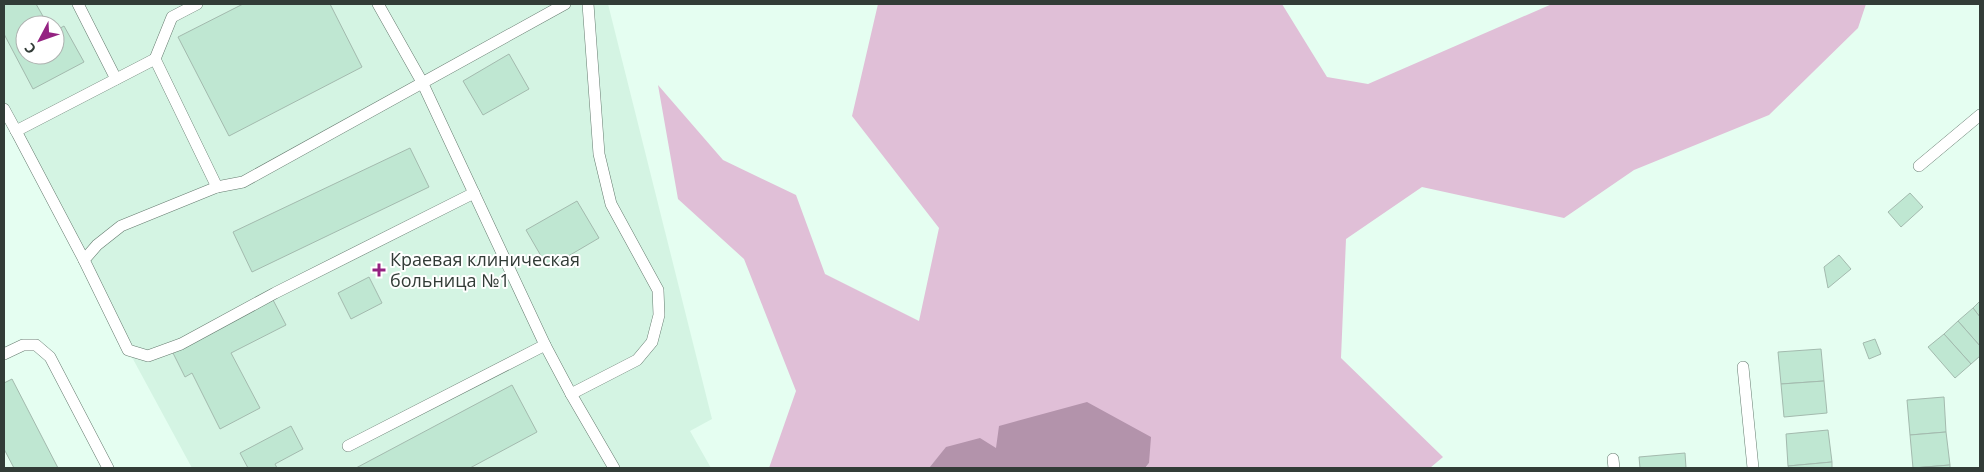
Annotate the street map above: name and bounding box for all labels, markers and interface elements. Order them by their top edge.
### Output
north arrow [15,15,65,65]
text: С [20,39,40,58]
place label: Краевая клиническая больница №1 [390,247,580,292]
marker: Краевая клиническая больница №1 [372,263,386,277]

